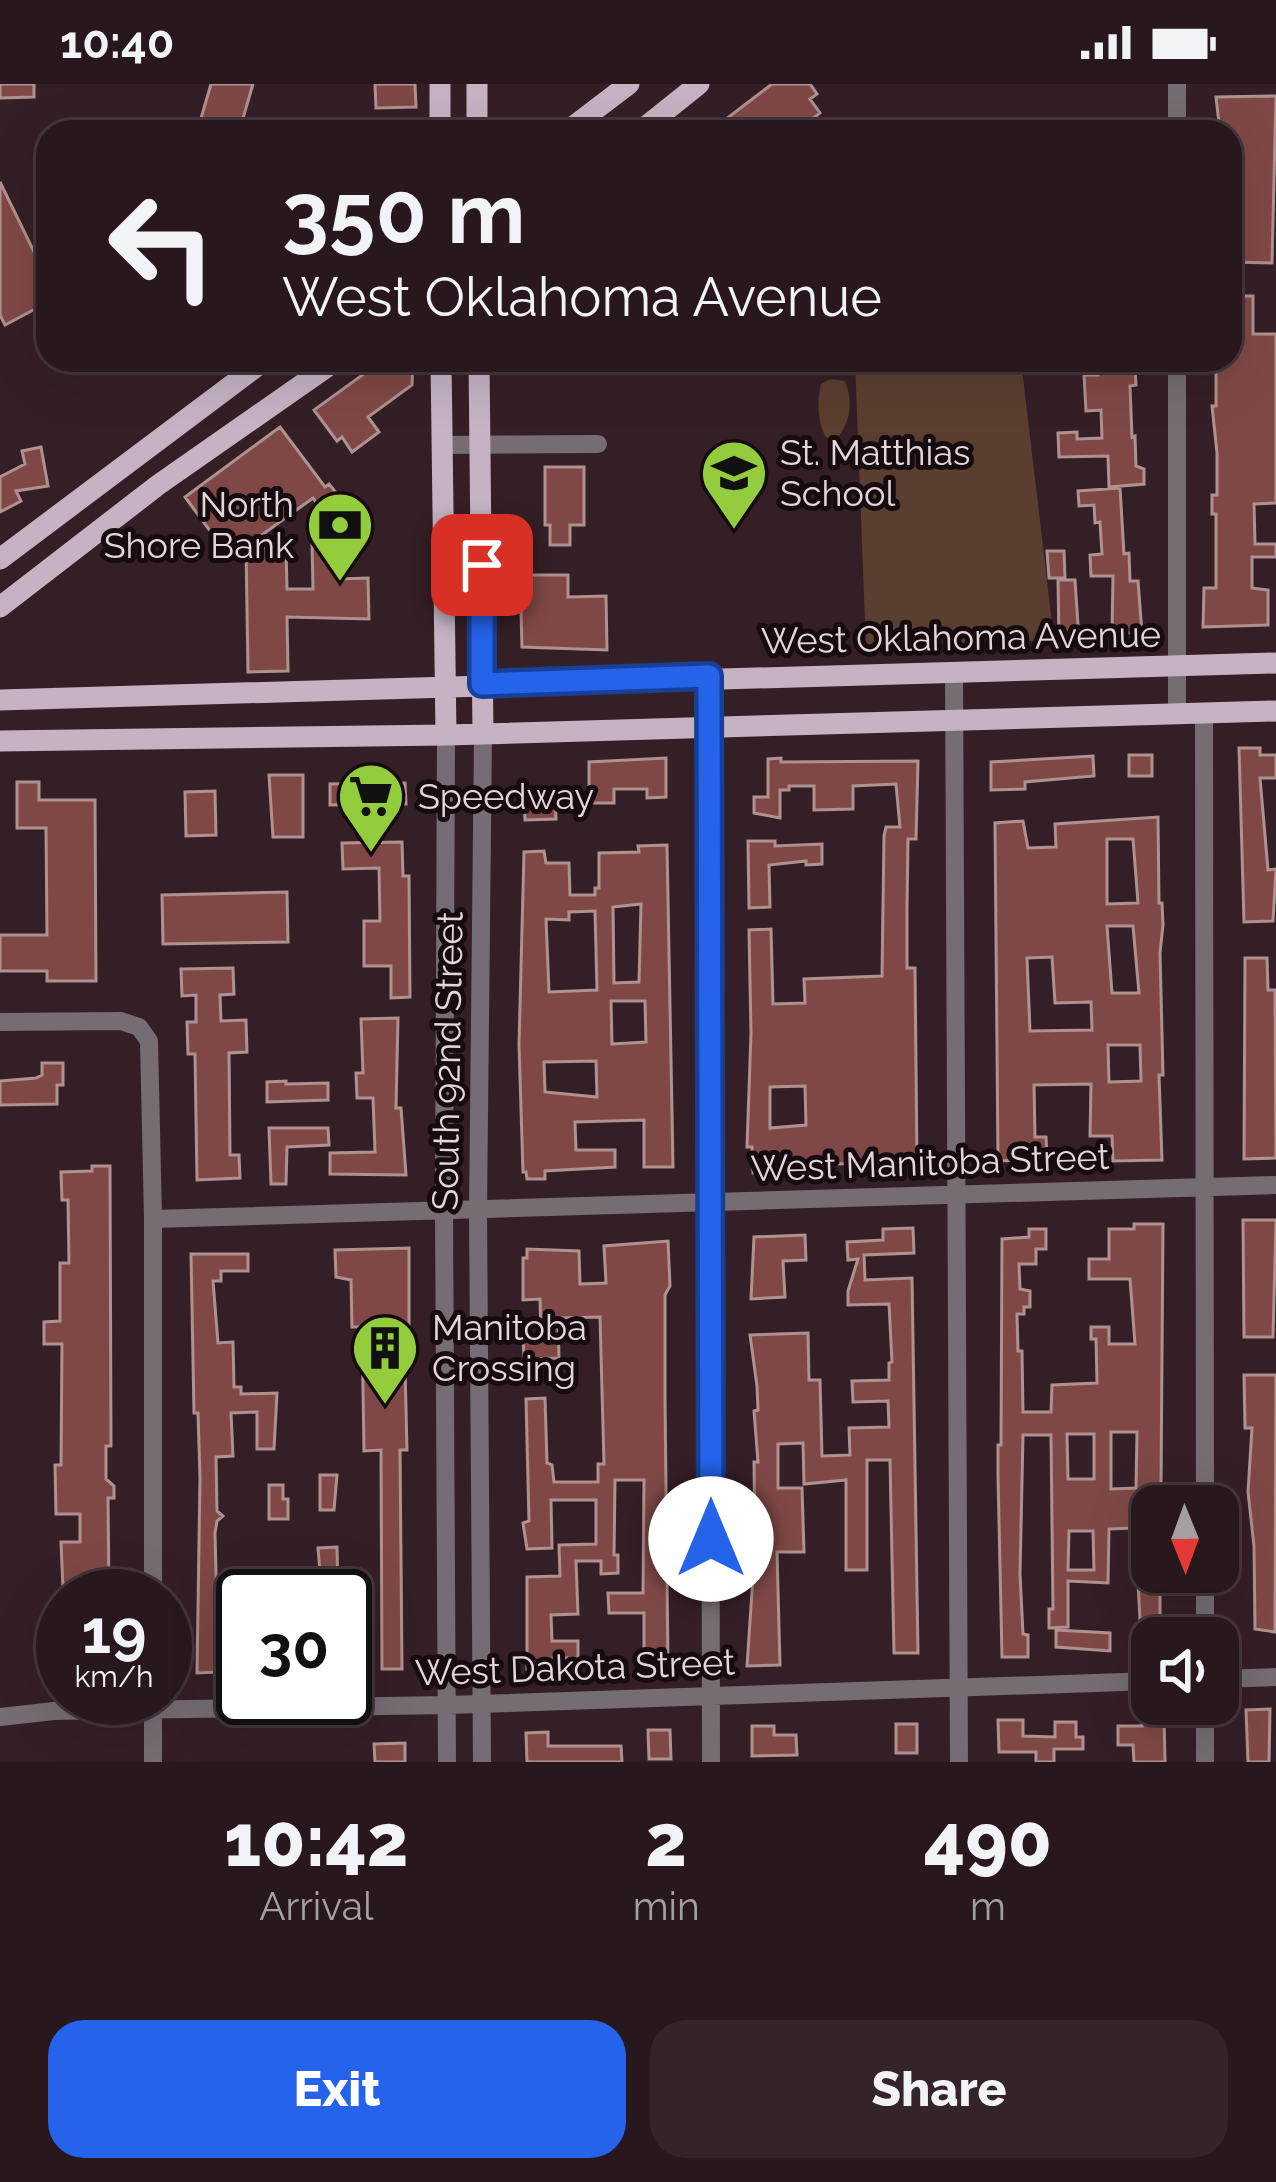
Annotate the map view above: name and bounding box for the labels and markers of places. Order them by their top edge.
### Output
place label: St. Matthias School [780,431,970,514]
school or university icon: St. Matthias School [699,438,769,532]
place label: North Shore Bank [104,483,294,566]
bank icon: North Shore Bank [305,490,375,584]
pin [431,514,533,616]
supermarket icon: Speedway [336,761,406,855]
place label: Speedway [418,775,594,817]
place label: Manitoba Crossing [432,1306,587,1389]
building icon: Manitoba Crossing [350,1313,420,1407]

